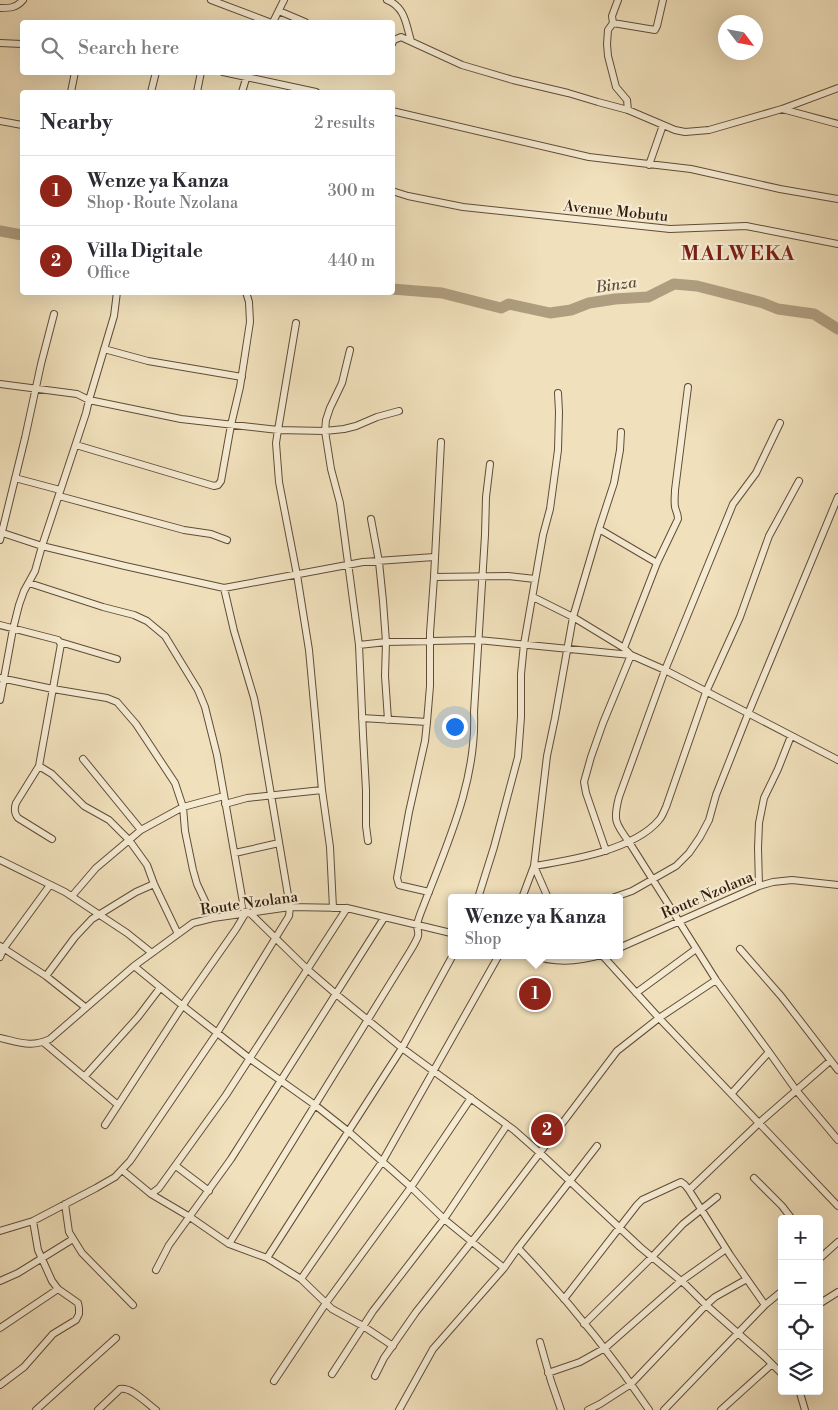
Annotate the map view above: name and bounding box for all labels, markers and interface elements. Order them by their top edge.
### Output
north arrow [718,15,763,60]
search box [20,20,395,75]
icon: search [38,34,66,62]
text: Search here [78,36,179,60]
text: Nearby [40,110,113,136]
text: 2 results [314,113,375,133]
text: Wenze ya Kanza [87,169,229,193]
text: 1 [52,181,60,201]
text: 300 m [328,181,375,201]
text: Shop · Route Nzolana [87,193,238,213]
street label: Avenue Mobutu [562,196,670,226]
text: Villa Digitale [87,239,203,263]
district label: MALWEKA [681,242,795,267]
text: 2 [51,251,61,271]
text: 440 m [328,251,375,271]
text: Office [87,263,130,283]
water label: Binza [593,272,638,298]
your location [442,714,468,740]
street label: Route Nzolana [658,867,757,923]
street label: Route Nzolana [199,887,300,920]
popup [448,894,623,959]
text: Wenze ya Kanza [465,905,606,929]
text: Shop [465,929,502,949]
pin: 1 [519,975,551,1013]
pin: 2 [531,1111,563,1149]
map controls [778,1215,823,1395]
button: + [778,1215,823,1260]
button: − [778,1260,823,1305]
button: locate [778,1305,823,1350]
button: layers [778,1350,823,1395]

